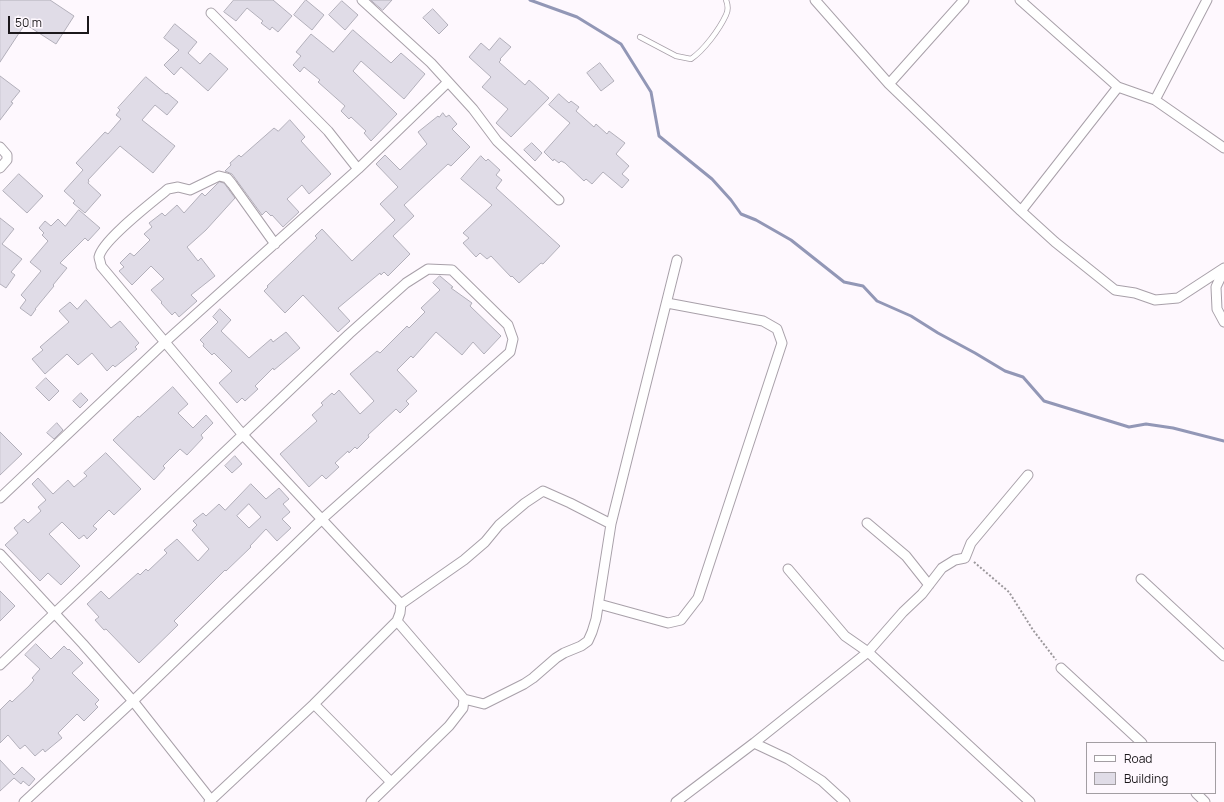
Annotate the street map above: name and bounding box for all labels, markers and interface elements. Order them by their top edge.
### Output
scale bar [10,8,91,34]
text: 50 m [15,14,42,31]
legend [1086,742,1216,794]
text: Road [1124,750,1152,767]
text: Building [1124,770,1168,787]

